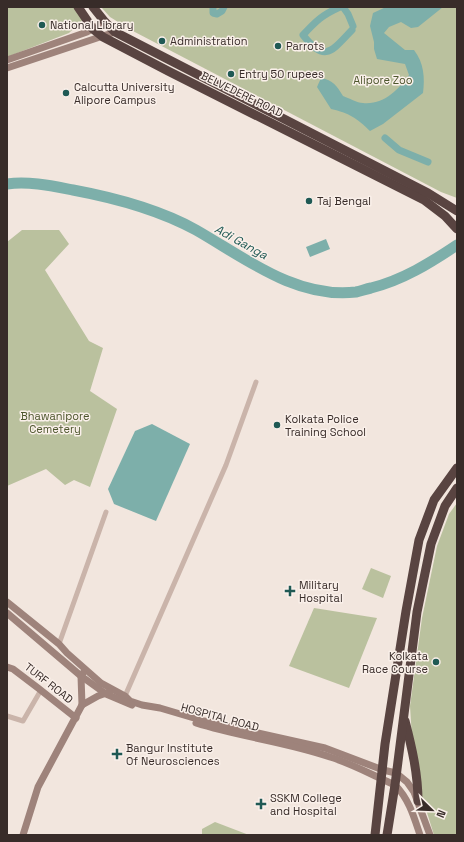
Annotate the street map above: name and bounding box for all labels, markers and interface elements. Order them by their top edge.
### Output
place label: National Library [50,18,133,32]
marker: National Library [37,20,47,30]
place label: Administration [170,34,248,48]
marker: Administration [157,36,167,46]
place label: Parrots [286,39,325,53]
marker: Parrots [273,41,283,51]
place label: Entry 50 rupees [239,67,324,81]
street label: BELVEDERE ROAD [199,68,285,120]
marker: Entry 50 rupees [226,69,236,79]
park label: Alipore Zoo [353,73,413,87]
place label: Calcutta University Alipore Campus [74,80,174,107]
marker: Calcutta University Alipore Campus [61,88,71,98]
place label: Taj Bengal [317,194,371,208]
marker: Taj Bengal [304,196,314,206]
water label: Adi Ganga [212,221,270,263]
park label: Bhawanipore Cemetery [20,409,90,436]
place label: Kolkata Police Training School [285,412,366,439]
marker: Kolkata Police Training School [272,420,282,430]
place label: Military Hospital [299,578,343,605]
marker: Military Hospital [284,585,296,597]
place label: Kolkata Race Course [362,649,429,676]
marker: Kolkata Race Course [431,657,441,667]
street label: TURF ROAD [22,660,76,706]
street label: HOSPITAL ROAD [179,700,261,734]
place label: Bangur Institute Of Neurosciences [126,741,220,768]
marker: Bangur Institute Of Neurosciences [111,748,123,760]
north arrow [412,790,452,830]
place label: SSKM College and Hospital [270,791,342,818]
marker: SSKM College and Hospital [255,798,267,810]
text: N [433,808,449,820]

